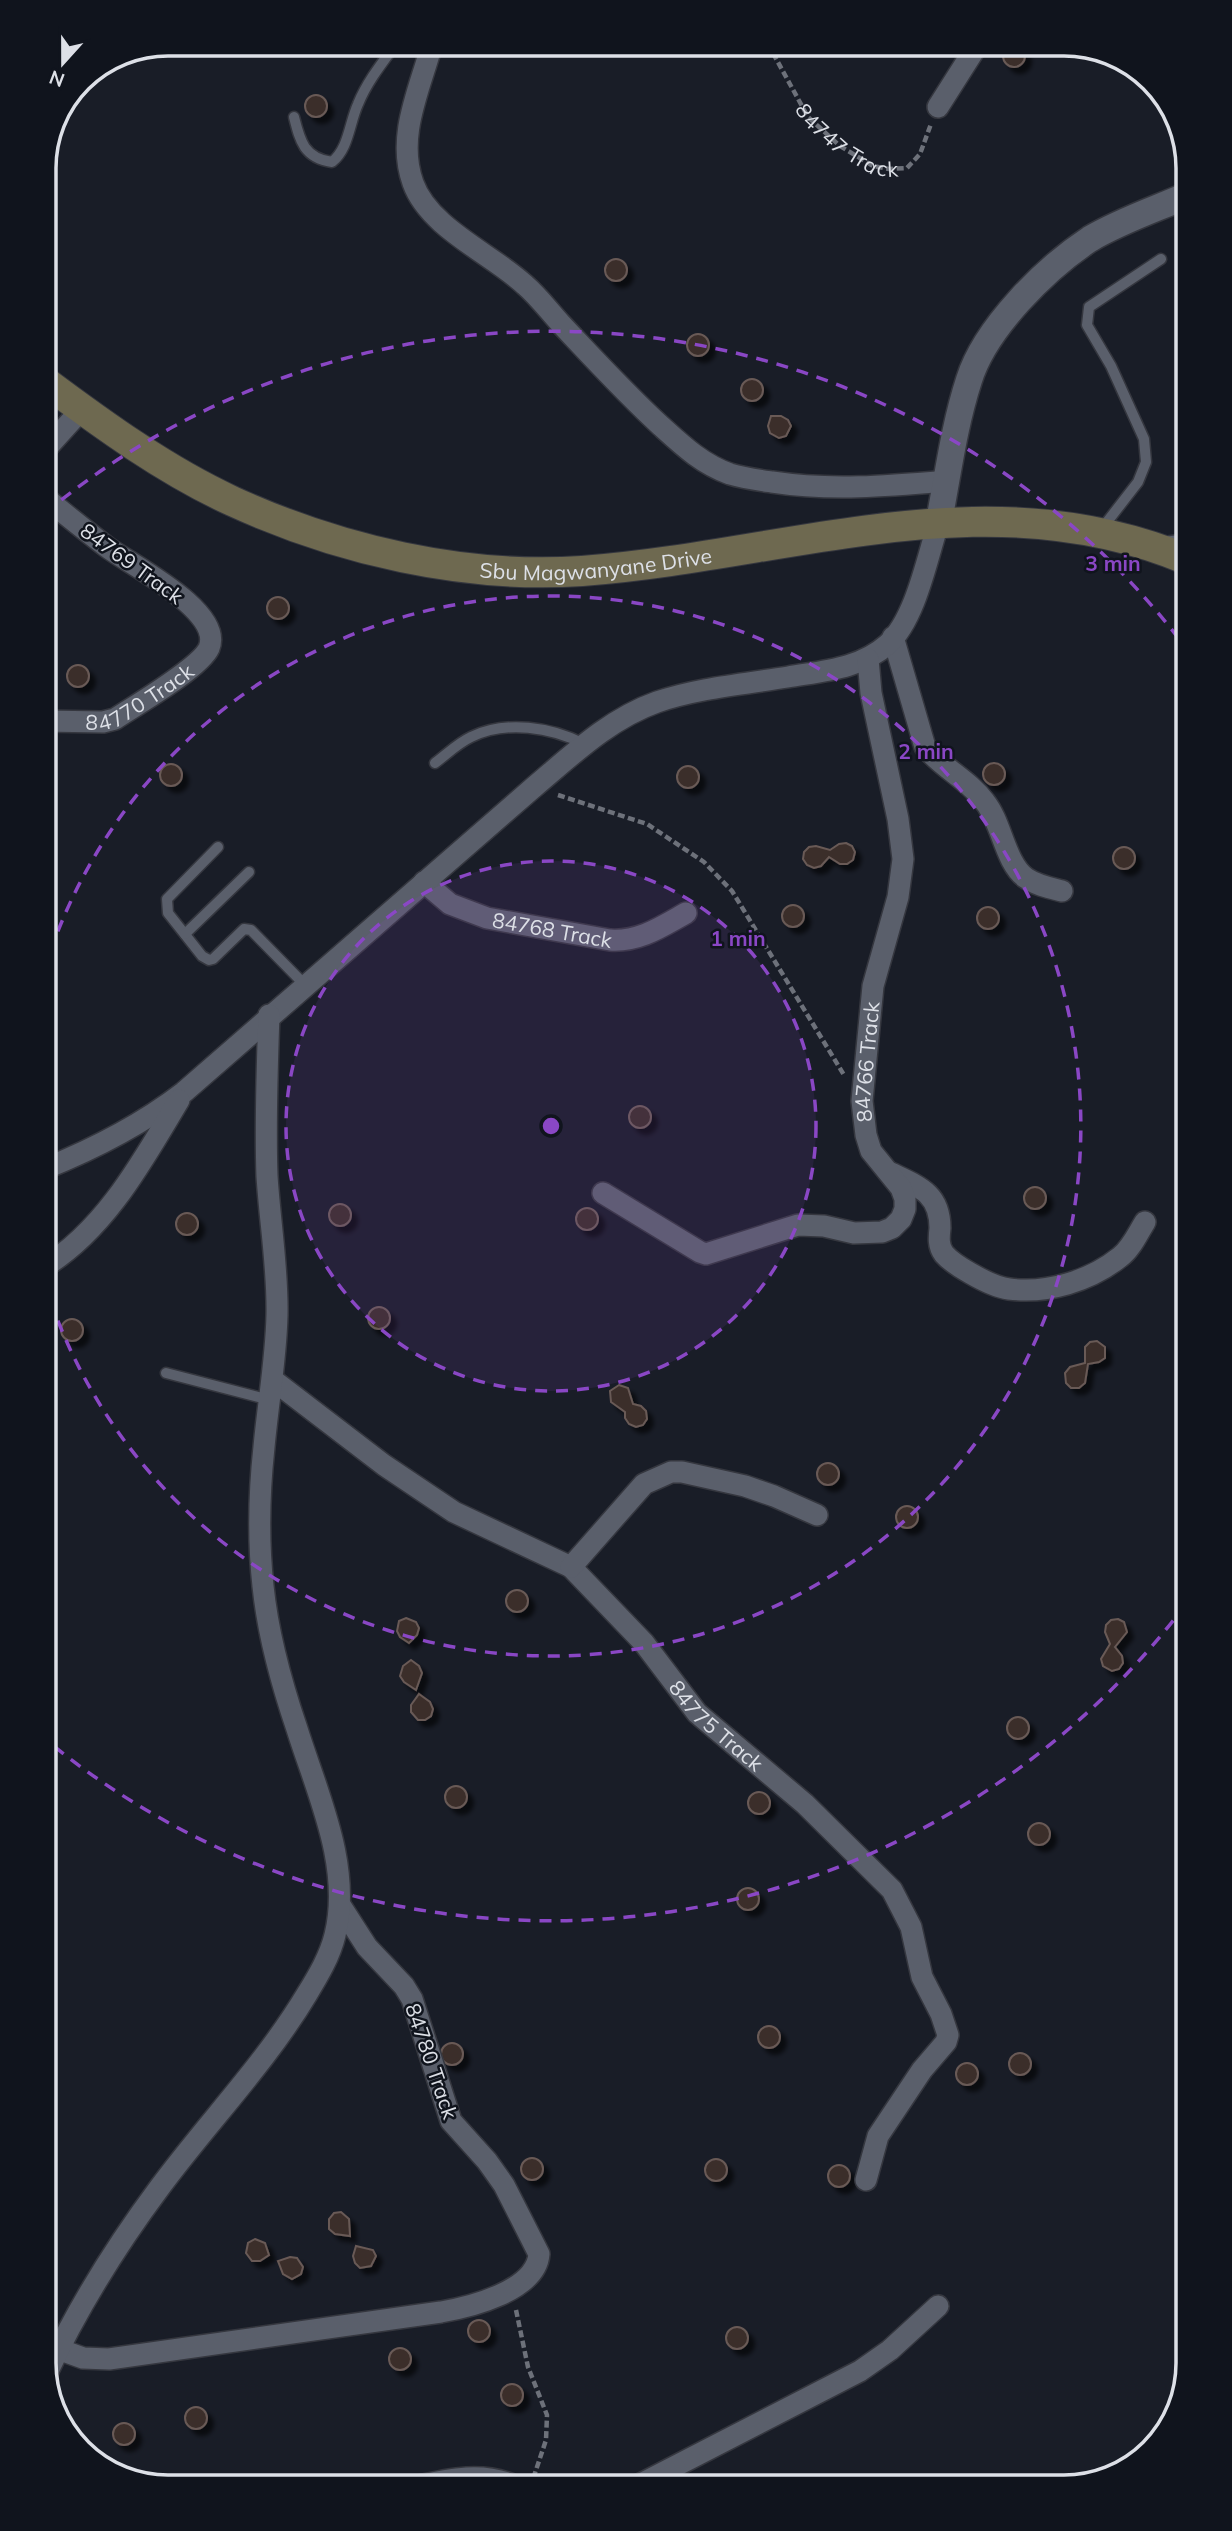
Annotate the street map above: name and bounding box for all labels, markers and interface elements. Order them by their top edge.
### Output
north arrow [28,28,98,98]
text: N [46,65,68,93]
street label: 84747 Track [790,99,899,182]
street label: 84769 Track [75,517,189,609]
street label: Sbu Magwanyane Drive [479,542,714,585]
text: 3 min [1085,550,1141,576]
street label: 84770 Track [85,658,199,736]
text: 2 min [898,738,954,764]
street label: 84768 Track [491,906,614,953]
text: 1 min [710,925,766,951]
street label: 84766 Track [849,1000,884,1124]
centre of rings [539,1114,563,1138]
street label: 84775 Track [664,1675,769,1776]
street label: 84780 Track [400,2000,464,2123]

